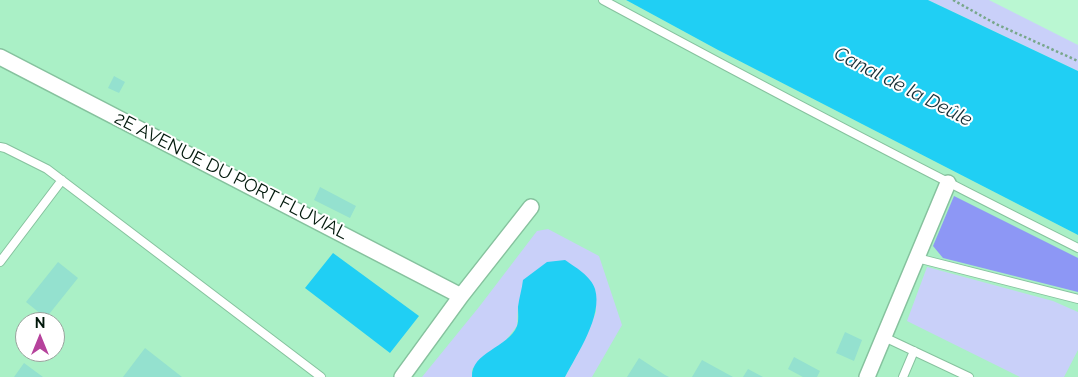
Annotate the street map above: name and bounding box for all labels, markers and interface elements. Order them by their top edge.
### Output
water label: Canal de la Deûle [830,42,976,132]
street label: 2E AVENUE DU PORT FLUVIAL [111,108,351,244]
north arrow [15,312,65,362]
text: N [35,315,45,331]

